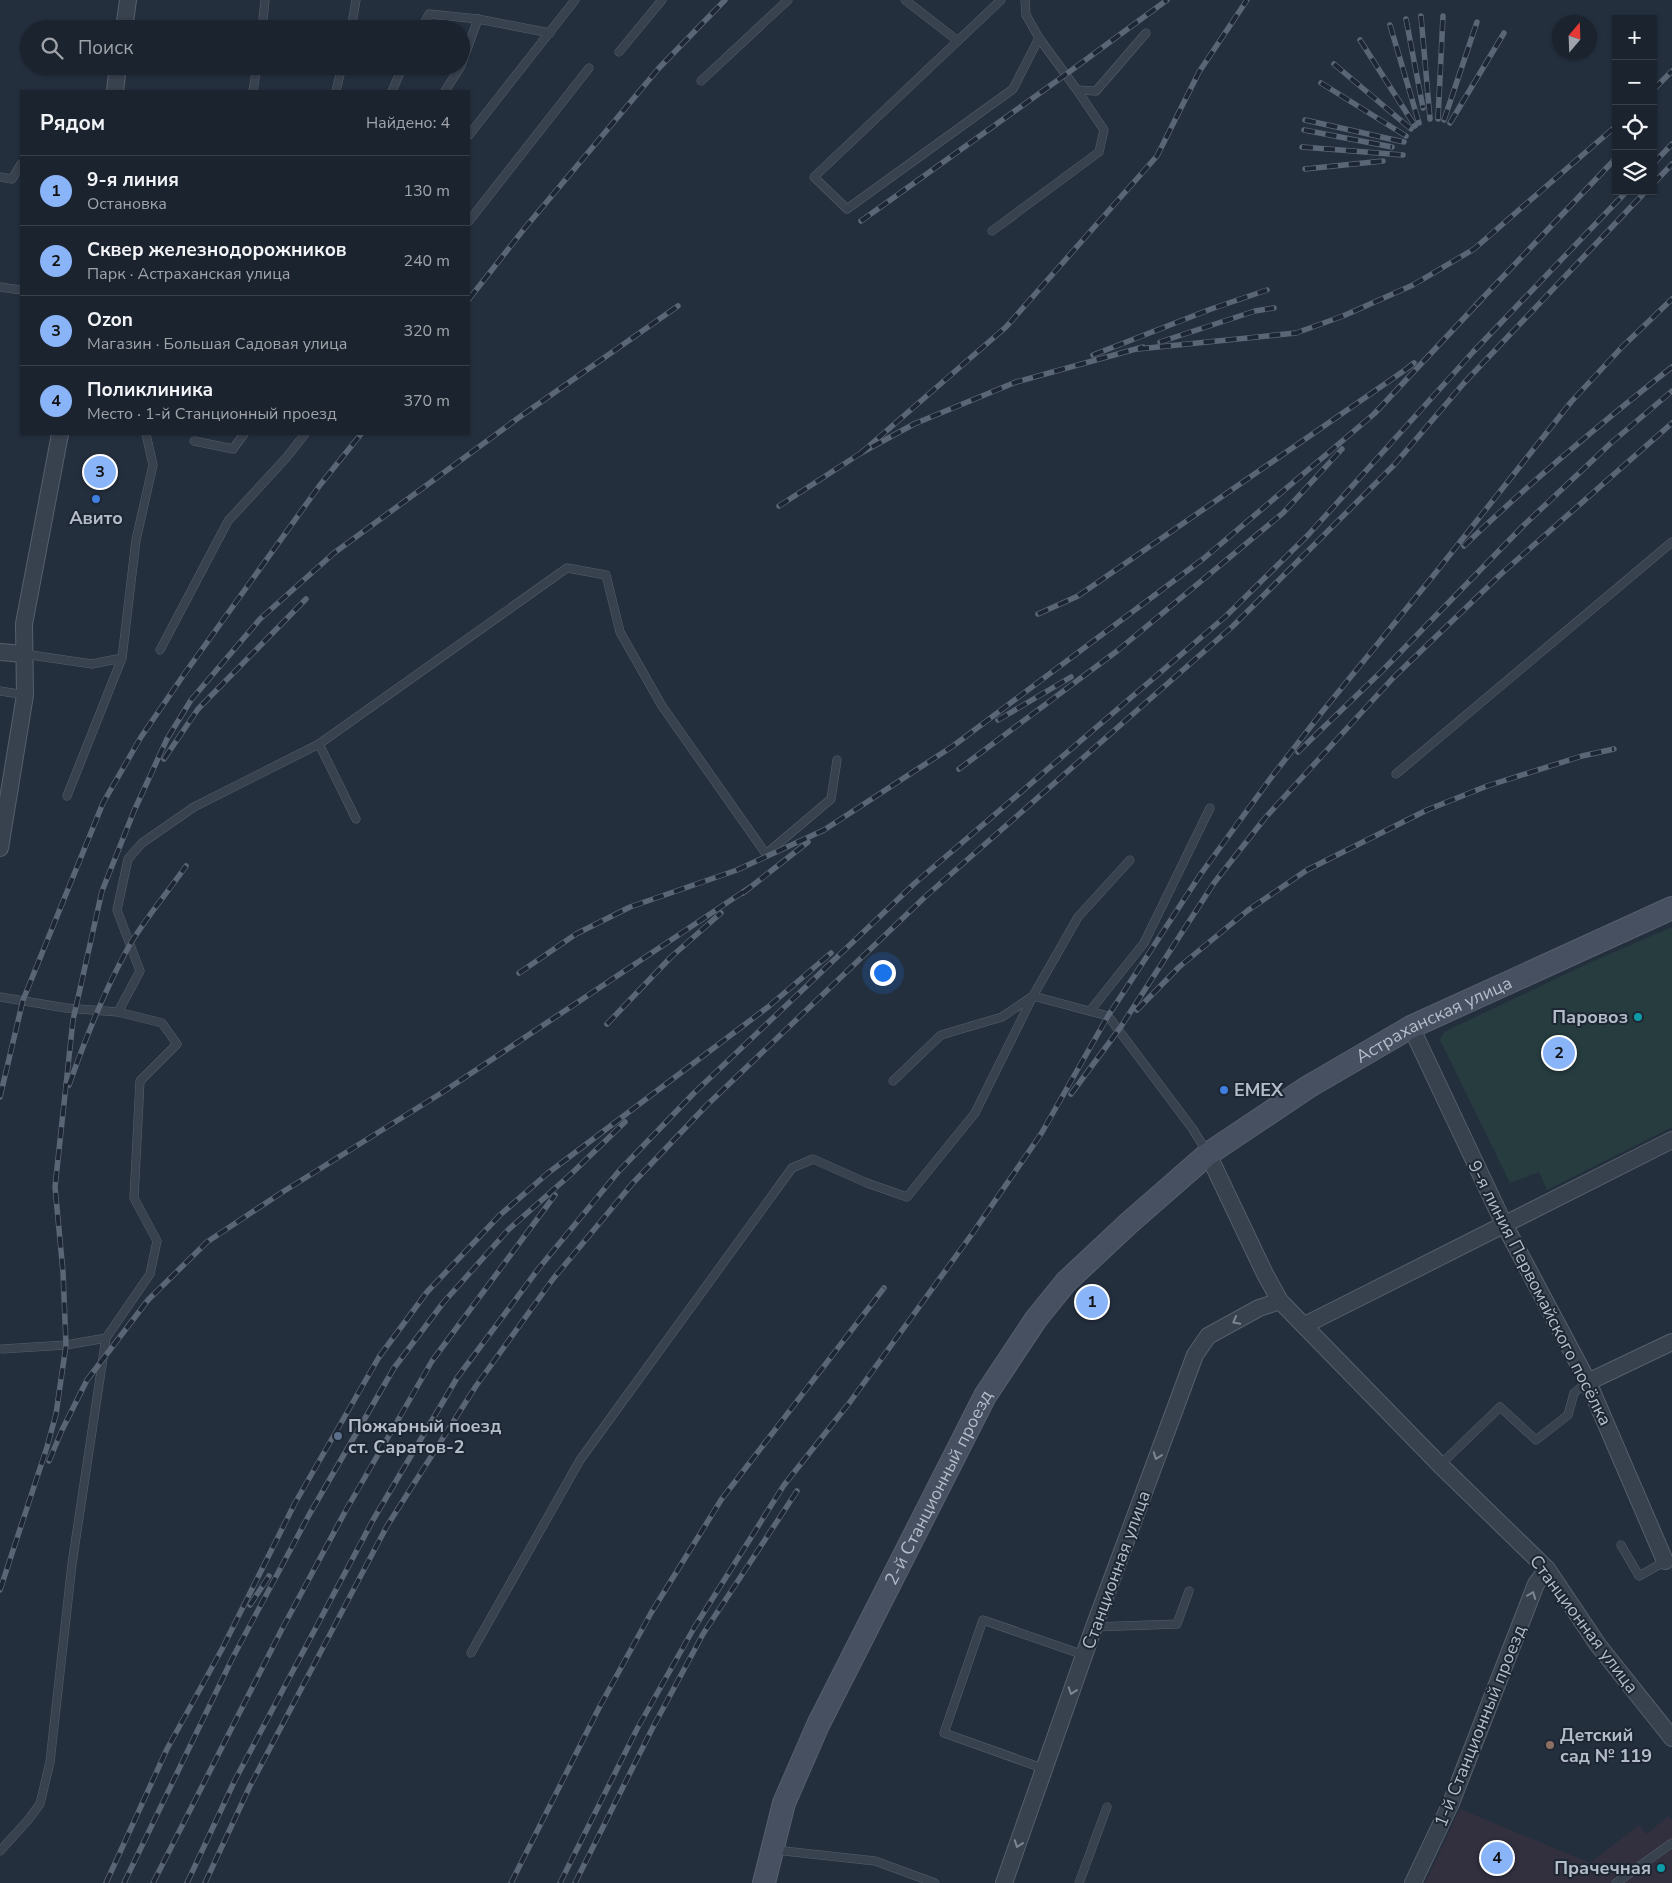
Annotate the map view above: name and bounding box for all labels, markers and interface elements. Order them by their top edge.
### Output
north arrow [1552,15,1597,60]
map controls [1612,15,1657,195]
button: + [1612,15,1657,60]
search box [20,20,470,75]
icon: search [38,34,66,62]
text: Поиск [78,35,133,61]
button: − [1612,60,1657,105]
button: locate [1612,105,1657,150]
text: Рядом [40,109,105,137]
text: Найдено: 4 [366,112,450,134]
button: layers [1612,150,1657,195]
text: 9-я линия [87,167,179,193]
text: 1 [51,180,61,202]
text: 130 m [403,180,450,202]
text: Остановка [87,193,167,215]
text: Сквер железнодорожников [87,237,347,263]
text: 2 [51,250,61,272]
text: 240 m [403,250,450,272]
text: Парк · Астраханская улица [87,263,290,285]
text: Ozon [87,307,133,333]
text: 3 [51,320,61,342]
text: 320 m [403,320,450,342]
text: Магазин · Большая Садовая улица [87,333,347,355]
text: Поликлиника [87,377,213,403]
text: 4 [51,390,61,412]
text: 370 m [403,390,450,412]
text: Место · 1-й Станционный проезд [87,403,337,425]
pin: 3 [84,453,116,491]
marker: Авито [90,493,102,505]
place label: Авито [69,506,123,530]
your location [870,960,896,986]
street label: Астраханская улица [1351,971,1516,1069]
place label: Паровоз [1552,1005,1628,1029]
marker: Паровоз [1632,1011,1644,1023]
pin: 2 [1543,1034,1575,1072]
place label: EMEX [1234,1078,1284,1102]
marker: EMEX [1218,1084,1230,1096]
street label: 9-я линия Первомайского посёлка [1462,1156,1618,1430]
pin: 1 [1076,1283,1108,1321]
one-way arrow [1232,1315,1241,1325]
street label: 2-й Станционный проезд [879,1385,998,1589]
place label: Пожарный поезд ст. Саратов-2 [348,1414,501,1459]
marker: Пожарный поезд ст. Саратов-2 [332,1430,344,1442]
one-way arrow [1153,1451,1164,1460]
street label: Станционная улица [1076,1487,1156,1653]
street label: Станционная улица [1524,1550,1644,1698]
one-way arrow [1526,1591,1536,1600]
street label: 1-й Станционный проезд [1428,1621,1532,1831]
one-way arrow [1068,1686,1078,1695]
place label: Детский сад № 119 [1560,1723,1652,1768]
marker: Детский сад № 119 [1544,1739,1556,1751]
one-way arrow [1014,1839,1024,1848]
pin: 4 [1481,1839,1513,1877]
place label: Прачечная [1554,1856,1651,1880]
marker: Прачечная [1655,1862,1667,1874]

